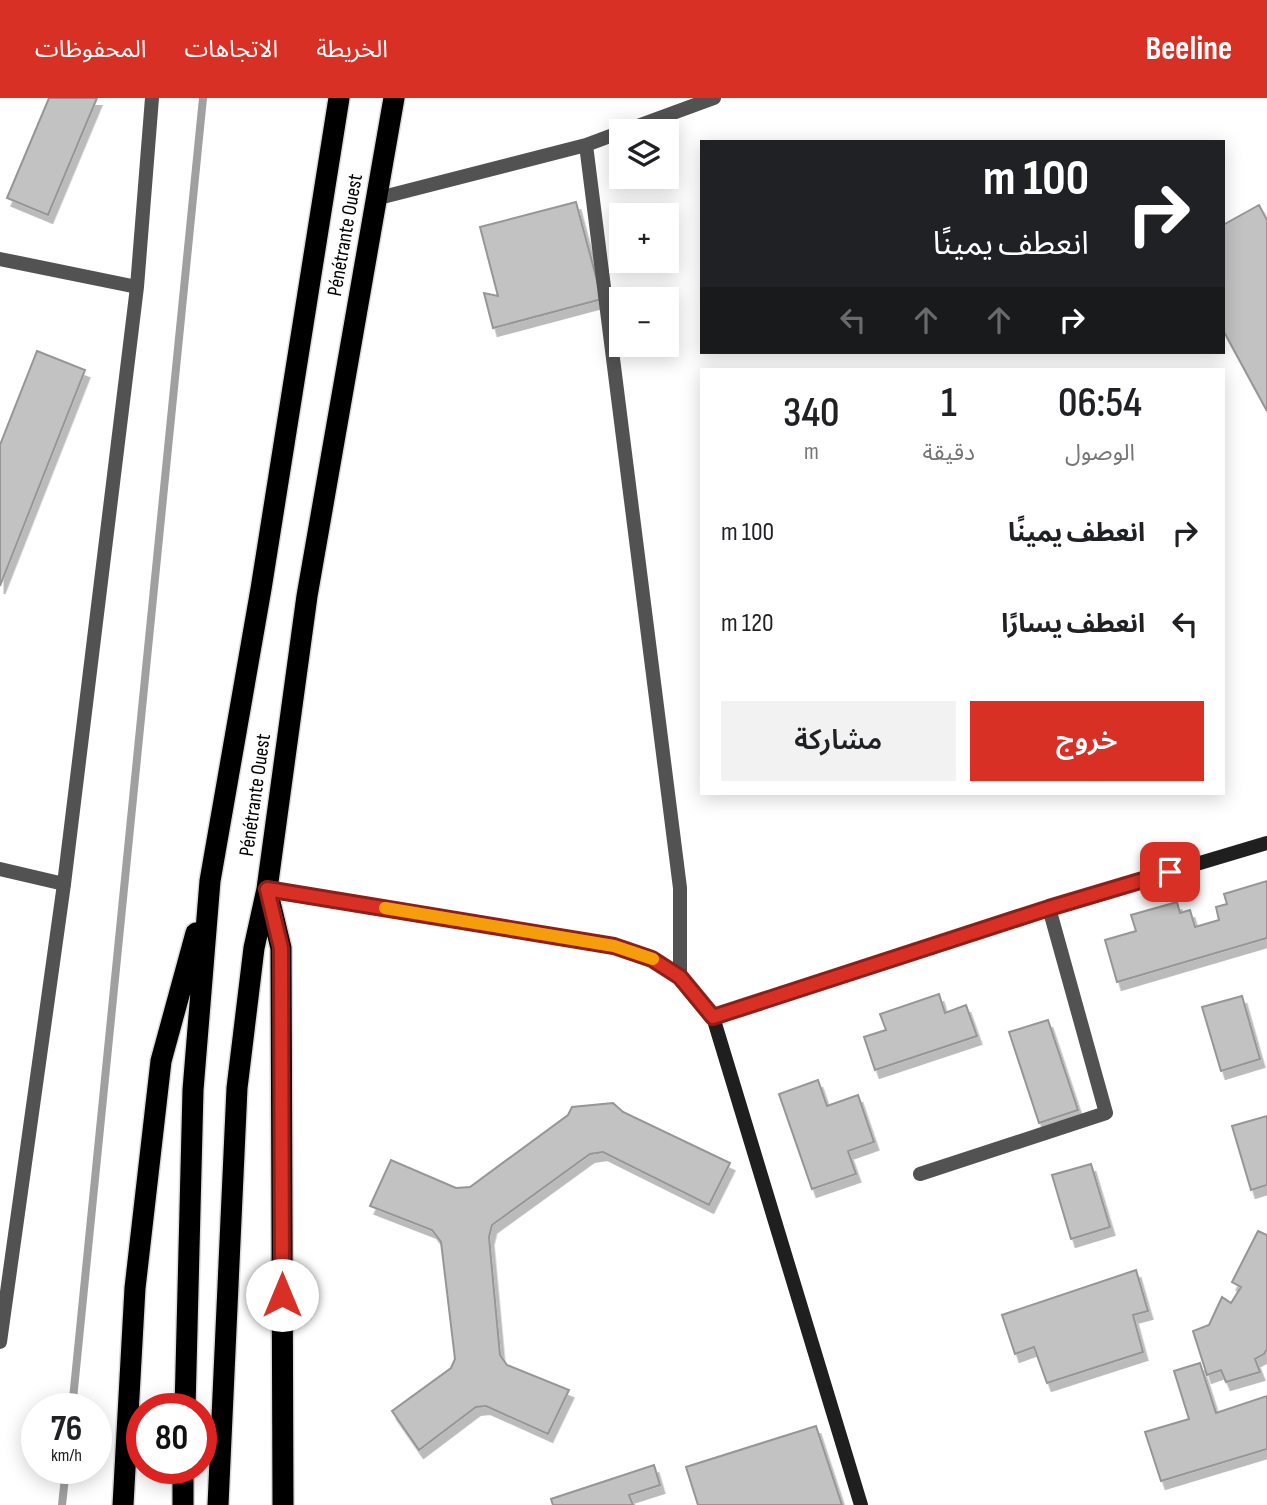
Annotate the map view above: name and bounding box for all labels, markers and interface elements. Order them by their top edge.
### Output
text: Beeline [1145,29,1232,69]
text: المحفوظات [35,35,146,64]
text: الاتجاهات [184,35,278,64]
text: الخريطة [316,35,388,64]
map controls [609,119,679,357]
button: layers [609,119,679,189]
text: 100 m [983,150,1089,209]
icon: right [1113,168,1204,259]
street label: Pénétrante Ouest [322,172,368,298]
button: + [609,203,679,273]
text: انعطف يمينًا [933,225,1089,264]
button: − [609,287,679,357]
icon: left [834,301,872,339]
icon: ahead [907,301,945,339]
icon: ahead [980,301,1018,339]
icon: right [1053,301,1091,339]
text: 1 [941,378,957,429]
text: 06:54 [1058,378,1142,429]
text: 340 [783,388,840,439]
text: m [804,438,819,466]
text: دقيقة [923,439,975,467]
text: الوصول [1065,439,1135,467]
icon: right [1166,514,1204,552]
text: 100 m [721,517,774,548]
text: انعطف يمينًا [1008,518,1145,549]
icon: left [1166,605,1204,643]
text: 120 m [721,608,774,639]
text: انعطف يسارًا [1001,609,1145,640]
button: مشاركة [721,701,956,781]
button: خروج [970,701,1204,781]
street label: Pénétrante Ouest [234,732,276,858]
pin [1140,842,1200,902]
icon: arrive [1151,853,1189,891]
position arrow [245,1258,319,1332]
speed limit sign: 80 [126,1393,217,1484]
text: 76 [51,1408,82,1451]
text: km/h [51,1445,82,1466]

